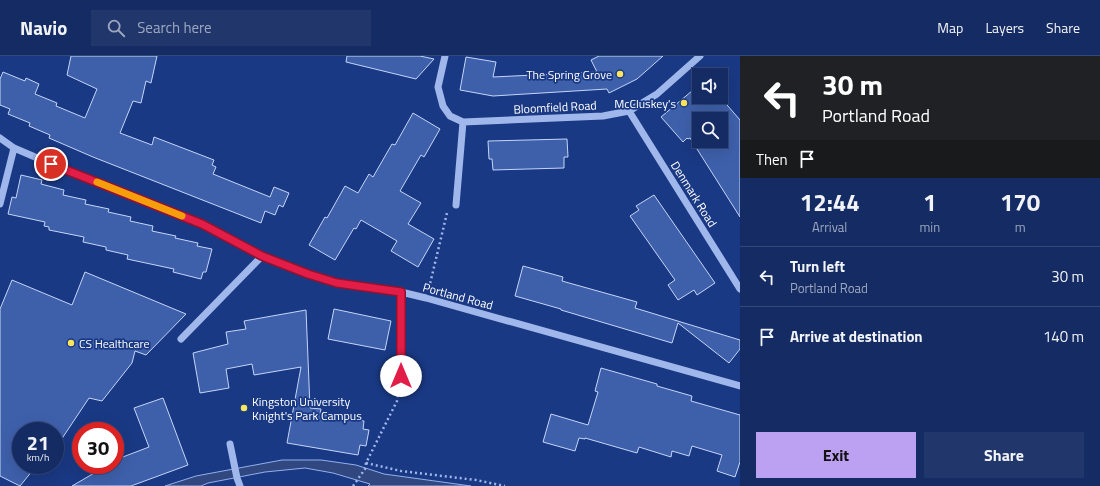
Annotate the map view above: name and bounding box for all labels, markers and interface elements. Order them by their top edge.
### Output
search box [91,10,371,46]
text: Navio [20,13,67,42]
text: Search here [137,16,212,39]
icon: search [105,17,127,39]
text: Map [937,17,963,38]
text: Layers [985,17,1024,38]
text: Share [1046,17,1080,38]
text: 30 m [822,63,883,106]
place label: The Spring Grove [526,65,612,84]
map controls [692,68,728,148]
button: sound [692,68,728,104]
marker: The Spring Grove [615,69,625,79]
icon: left [756,72,808,124]
place label: McCluskey's [614,94,676,113]
street label: Bloomfield Road [513,95,597,119]
marker: McCluskey's [679,98,689,108]
text: Portland Road [822,102,930,129]
button: search [692,112,728,148]
pin [34,147,68,181]
text: Then [756,148,788,171]
icon: arrive [796,148,818,170]
icon: arrive [40,153,62,175]
street label: Denmark Road [666,157,722,231]
text: 12:44 [800,184,860,220]
text: 1 [923,184,937,220]
text: 170 [1000,184,1040,220]
text: Arrival [812,217,847,237]
text: min [919,217,940,237]
text: m [1015,217,1026,237]
text: Turn left [790,255,845,278]
text: 30 m [1051,265,1084,288]
icon: left [756,266,778,288]
street label: Portland Road [421,278,495,314]
text: Portland Road [790,278,868,298]
text: Arrive at destination [790,325,923,348]
text: 140 m [1043,325,1084,348]
icon: arrive [756,326,778,348]
place label: CS Healthcare [79,334,150,353]
marker: CS Healthcare [66,338,76,348]
position arrow [380,355,422,397]
place label: Kingston University Knight's Park Campus [252,392,362,425]
marker: Kingston University Knight's Park Campus [239,403,249,413]
speed limit sign: 30 [72,422,124,474]
text: 21 [27,427,49,458]
button: Exit [756,432,916,478]
button: Share [924,432,1084,478]
text: km/h [27,450,49,465]

